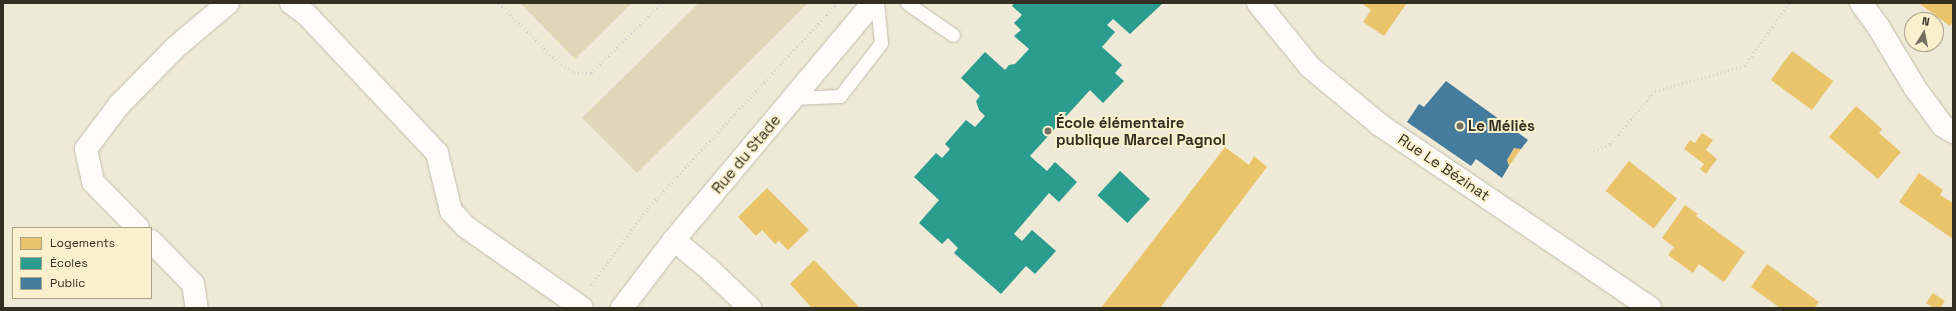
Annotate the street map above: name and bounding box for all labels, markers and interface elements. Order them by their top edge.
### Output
north arrow [1904,12,1944,52]
text: N [1921,14,1931,29]
street label: Rue du Stade [708,111,784,197]
place label: École élémentaire publique Marcel Pagnol [1056,113,1226,148]
place label: Le Méliès [1468,117,1535,135]
marker: Le Méliès [1455,121,1465,131]
marker: École élémentaire publique Marcel Pagnol [1043,126,1053,136]
street label: Rue Le Bézinat [1395,130,1493,204]
legend [12,227,152,299]
text: Logements [50,235,115,251]
text: Écoles [50,255,88,271]
text: Public [50,275,85,291]

